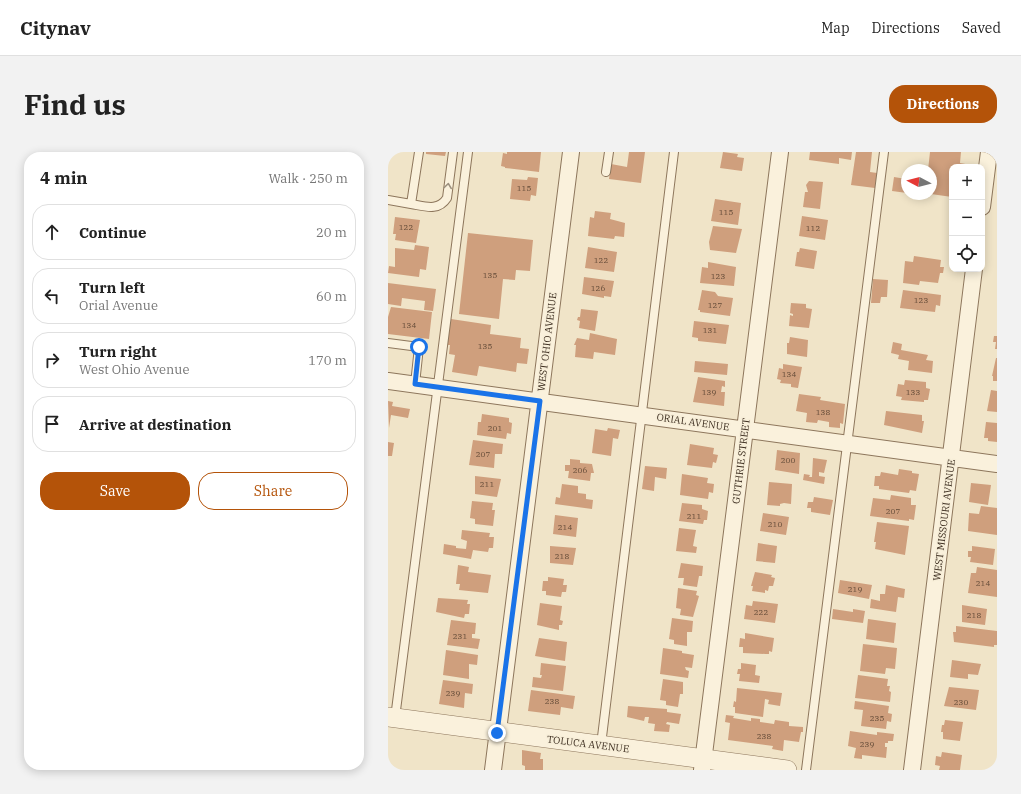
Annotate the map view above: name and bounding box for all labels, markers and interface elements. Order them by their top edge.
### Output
text: Citynav [20,16,91,40]
text: Map [821,19,850,37]
text: Directions [872,19,940,37]
text: Saved [962,19,1001,37]
button: Directions [889,85,997,123]
text: Find us [24,86,126,123]
north arrow [901,164,937,200]
map controls [949,164,985,272]
button: + [949,164,985,200]
text: 4 min [40,167,88,189]
text: Walk · 250 m [269,170,348,187]
one-way arrow [443,183,452,189]
house number: 115 [517,183,531,193]
button: − [949,200,985,236]
house number: 115 [719,207,733,217]
icon: ahead [41,221,63,243]
house number: 122 [399,222,413,232]
text: Continue [79,223,146,242]
house number: 112 [806,223,820,233]
text: 20 m [316,224,347,241]
button: locate [949,236,985,272]
house number: 122 [594,255,608,265]
house number: 135 [483,270,497,280]
house number: 123 [711,271,725,281]
text: Turn left [79,278,145,297]
house number: 126 [591,283,605,293]
icon: left [41,285,63,307]
text: 60 m [316,288,347,305]
street label: WEST OHIO AVENUE [534,292,560,392]
house number: 123 [914,295,928,305]
text: Orial Avenue [79,297,158,314]
house number: 127 [708,300,722,310]
house number: 134 [402,320,416,330]
house number: 131 [703,325,717,335]
route start [410,338,428,356]
house number: 135 [478,341,492,351]
text: Turn right [79,342,157,361]
icon: right [41,349,63,371]
text: 170 m [308,352,347,369]
text: West Ohio Avenue [79,361,189,378]
house number: 134 [782,369,796,379]
house number: 139 [702,387,716,397]
house number: 133 [906,387,920,397]
house number: 138 [816,407,830,417]
street label: ORIAL AVENUE [656,410,730,434]
icon: arrive [41,413,63,435]
text: Arrive at destination [79,415,231,434]
street label: GUTHRIE STREET [729,417,753,505]
house number: 201 [488,423,502,433]
house number: 207 [476,449,490,459]
house number: 200 [781,455,795,465]
street label: WEST MISSOURI AVENUE [930,458,958,582]
house number: 206 [573,465,587,475]
button: Save [40,472,190,510]
button: Share [198,472,348,510]
house number: 211 [480,479,494,489]
house number: 207 [886,506,900,516]
house number: 211 [687,511,701,521]
house number: 210 [768,519,782,529]
house number: 214 [558,522,572,532]
house number: 218 [555,551,569,561]
house number: 214 [976,578,990,588]
house number: 219 [848,584,862,594]
house number: 222 [754,607,768,617]
house number: 218 [967,610,981,620]
house number: 231 [453,631,467,641]
house number: 239 [446,688,460,698]
house number: 238 [545,696,559,706]
house number: 230 [954,697,968,707]
house number: 235 [870,713,884,723]
route end [488,724,506,742]
house number: 238 [757,731,771,741]
street label: TOLUCA AVENUE [546,732,630,756]
house number: 239 [860,739,874,749]

